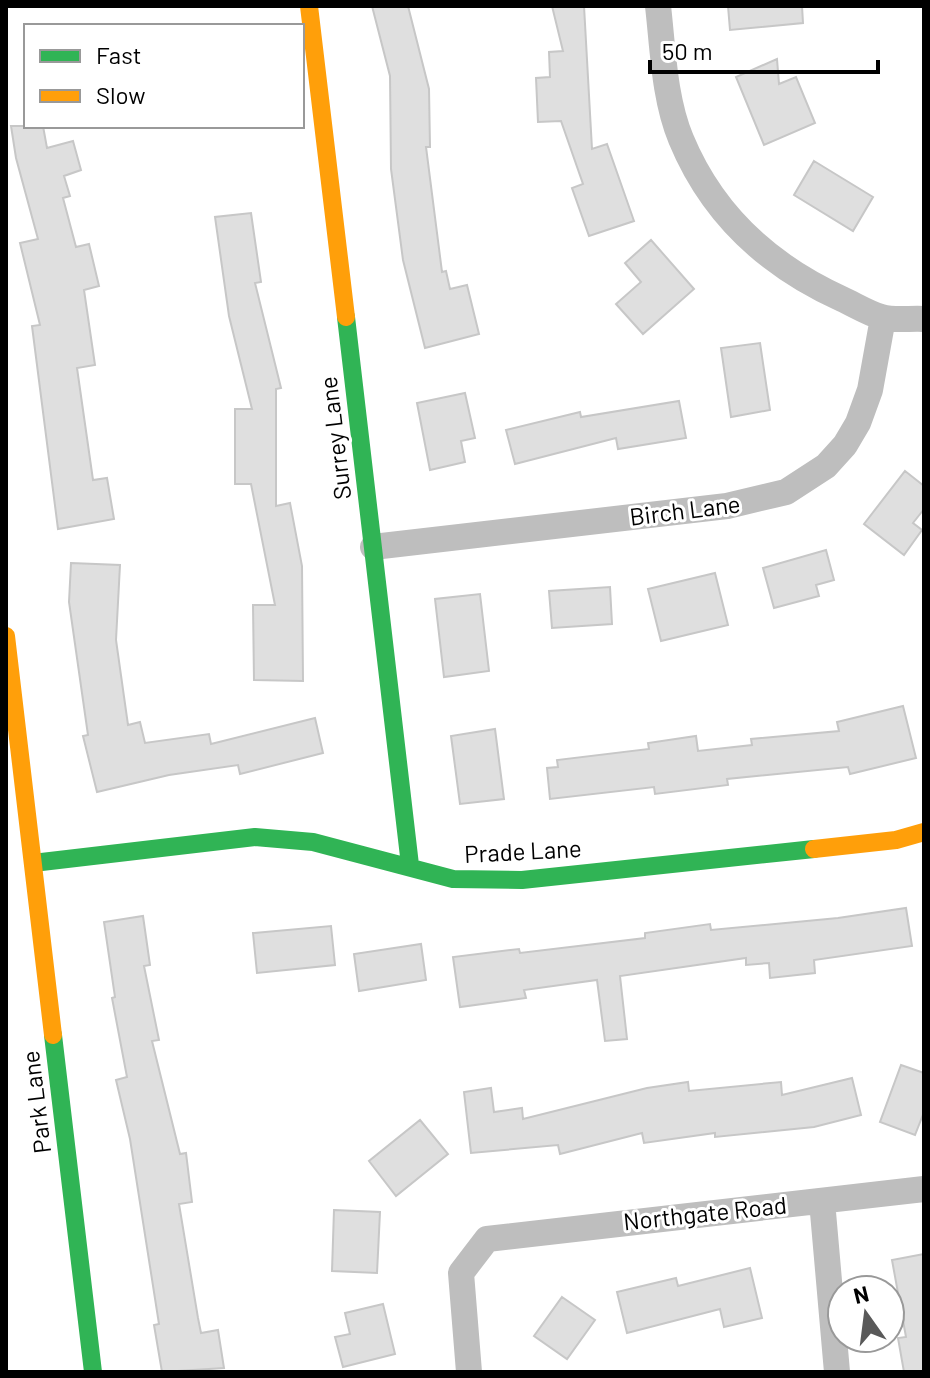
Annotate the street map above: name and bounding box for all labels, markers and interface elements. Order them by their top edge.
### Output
legend [24,24,304,128]
scale bar [650,24,878,74]
text: 50 m [662,36,713,65]
text: Fast [96,40,141,69]
text: Slow [96,80,145,109]
street label: Surrey Lane [313,375,356,502]
street label: Birch Lane [628,488,742,531]
street label: Prade Lane [464,833,582,868]
street label: Park Lane [15,1049,56,1155]
street label: Northgate Road [622,1190,788,1236]
north arrow [826,1274,906,1354]
text: N [851,1279,871,1308]

